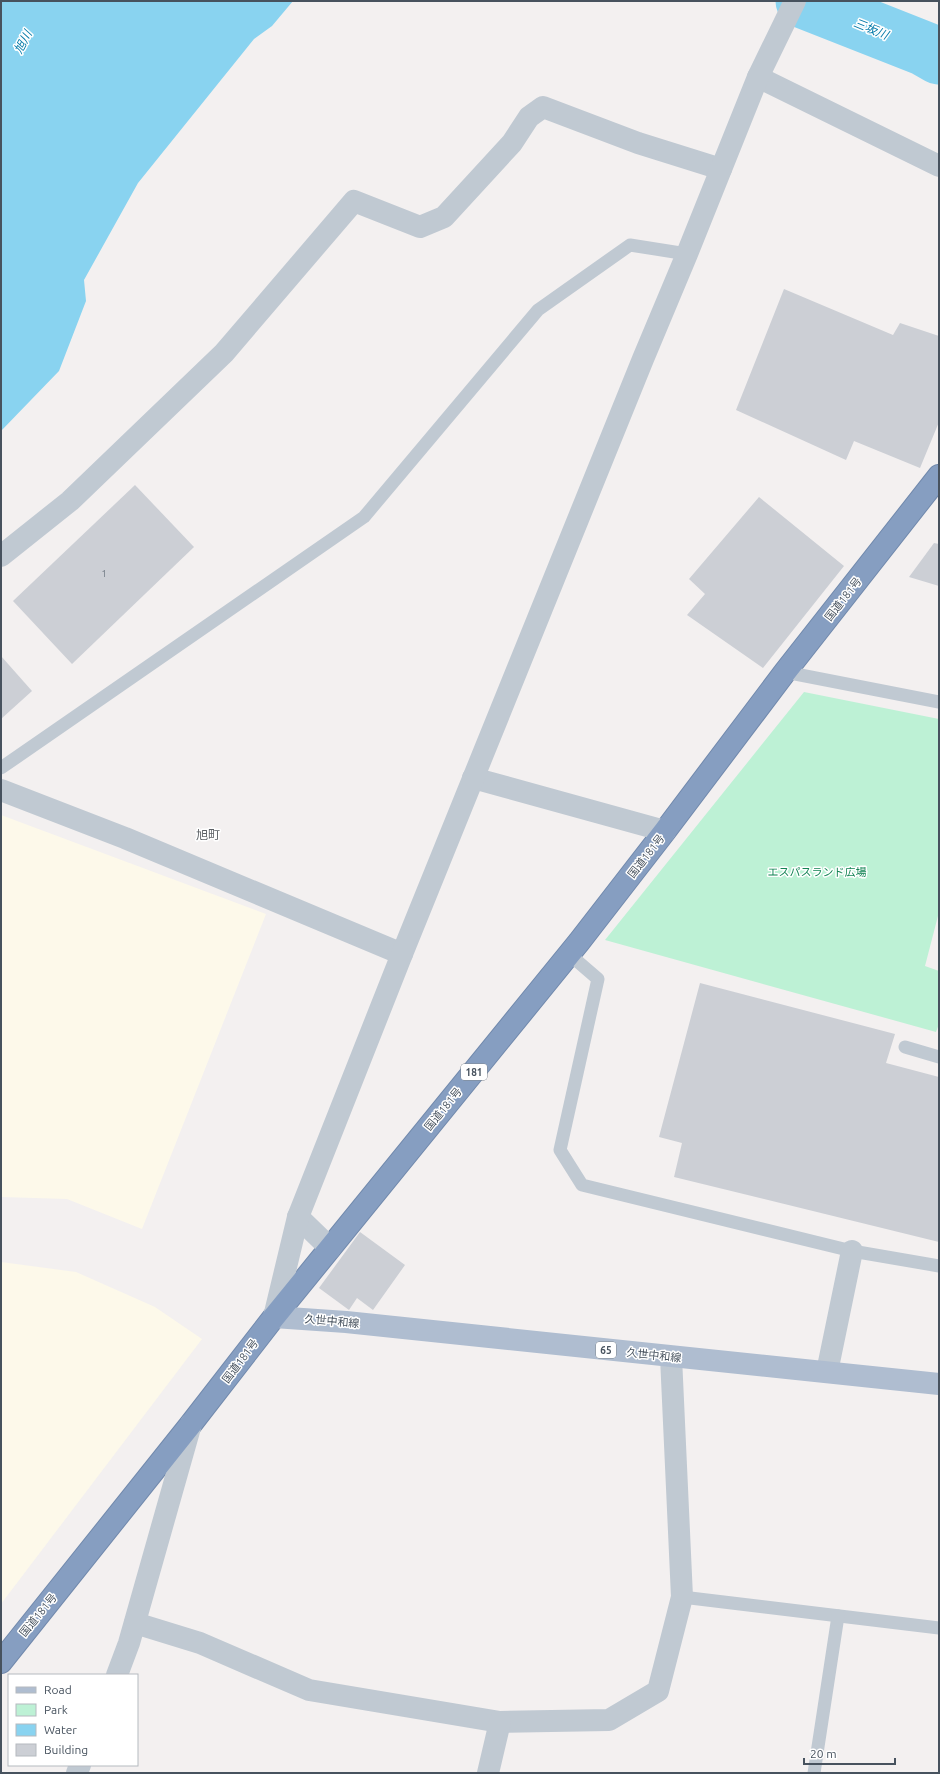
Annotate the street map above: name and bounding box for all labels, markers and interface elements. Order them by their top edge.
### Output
water label: 三坂川 [852,16,892,42]
water label: 旭川 [11,26,35,55]
house number: 1 [101,569,107,579]
street label: 国道181号 [822,575,864,623]
district label: 旭町 [196,828,220,841]
street label: 国道181号 [625,832,667,880]
park label: エスパスランド広場 [768,866,867,878]
road number: 181 [461,1064,487,1080]
street label: 国道181号 [422,1085,464,1133]
street label: 久世中和線 [304,1313,360,1329]
street label: 国道181号 [220,1337,260,1385]
road number: 65 [596,1342,616,1358]
street label: 久世中和線 [626,1346,682,1364]
street label: 国道181号 [17,1591,59,1639]
legend [8,1674,138,1766]
text: Road [44,1683,72,1696]
text: Park [44,1703,68,1716]
text: Water [44,1723,77,1736]
scale bar [804,1740,895,1766]
text: Building [44,1743,88,1756]
text: 20 m [810,1747,837,1760]

